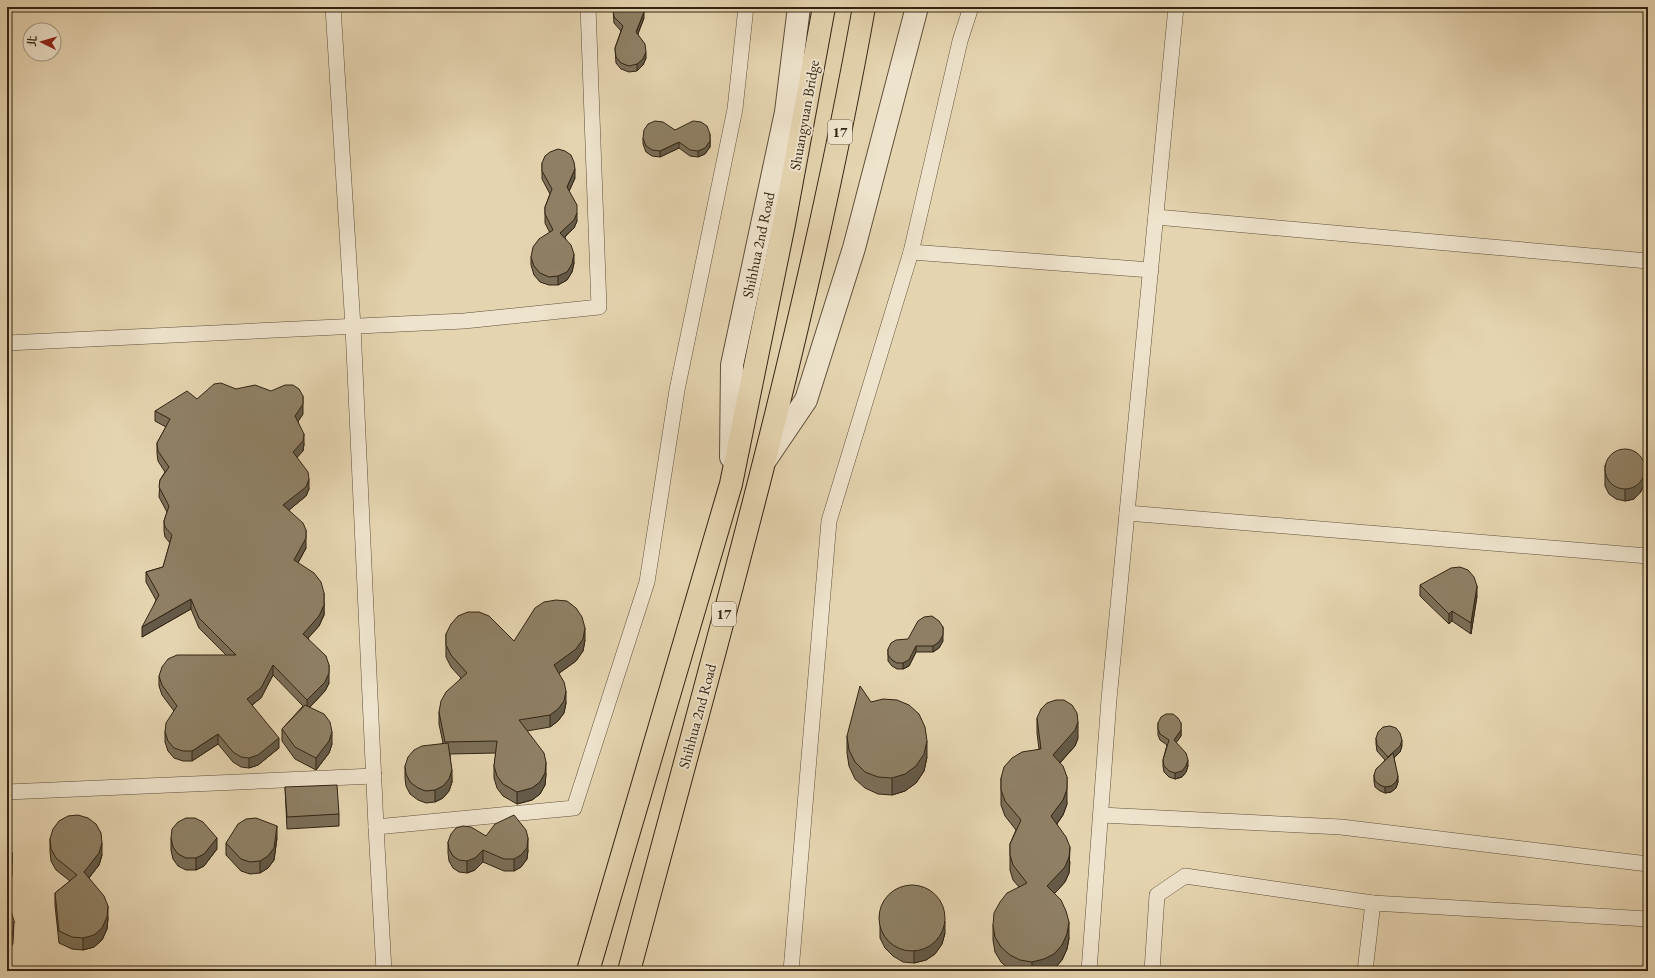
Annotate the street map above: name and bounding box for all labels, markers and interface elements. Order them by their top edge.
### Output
north arrow [22,22,62,62]
text: 北 [25,35,39,47]
street label: Shuangyuan Bridge [785,58,823,172]
road number: 17 [828,120,852,144]
street label: Shihhua 2nd Road [737,190,779,300]
road number: 17 [712,602,736,626]
street label: Shihhua 2nd Road [674,661,720,771]

